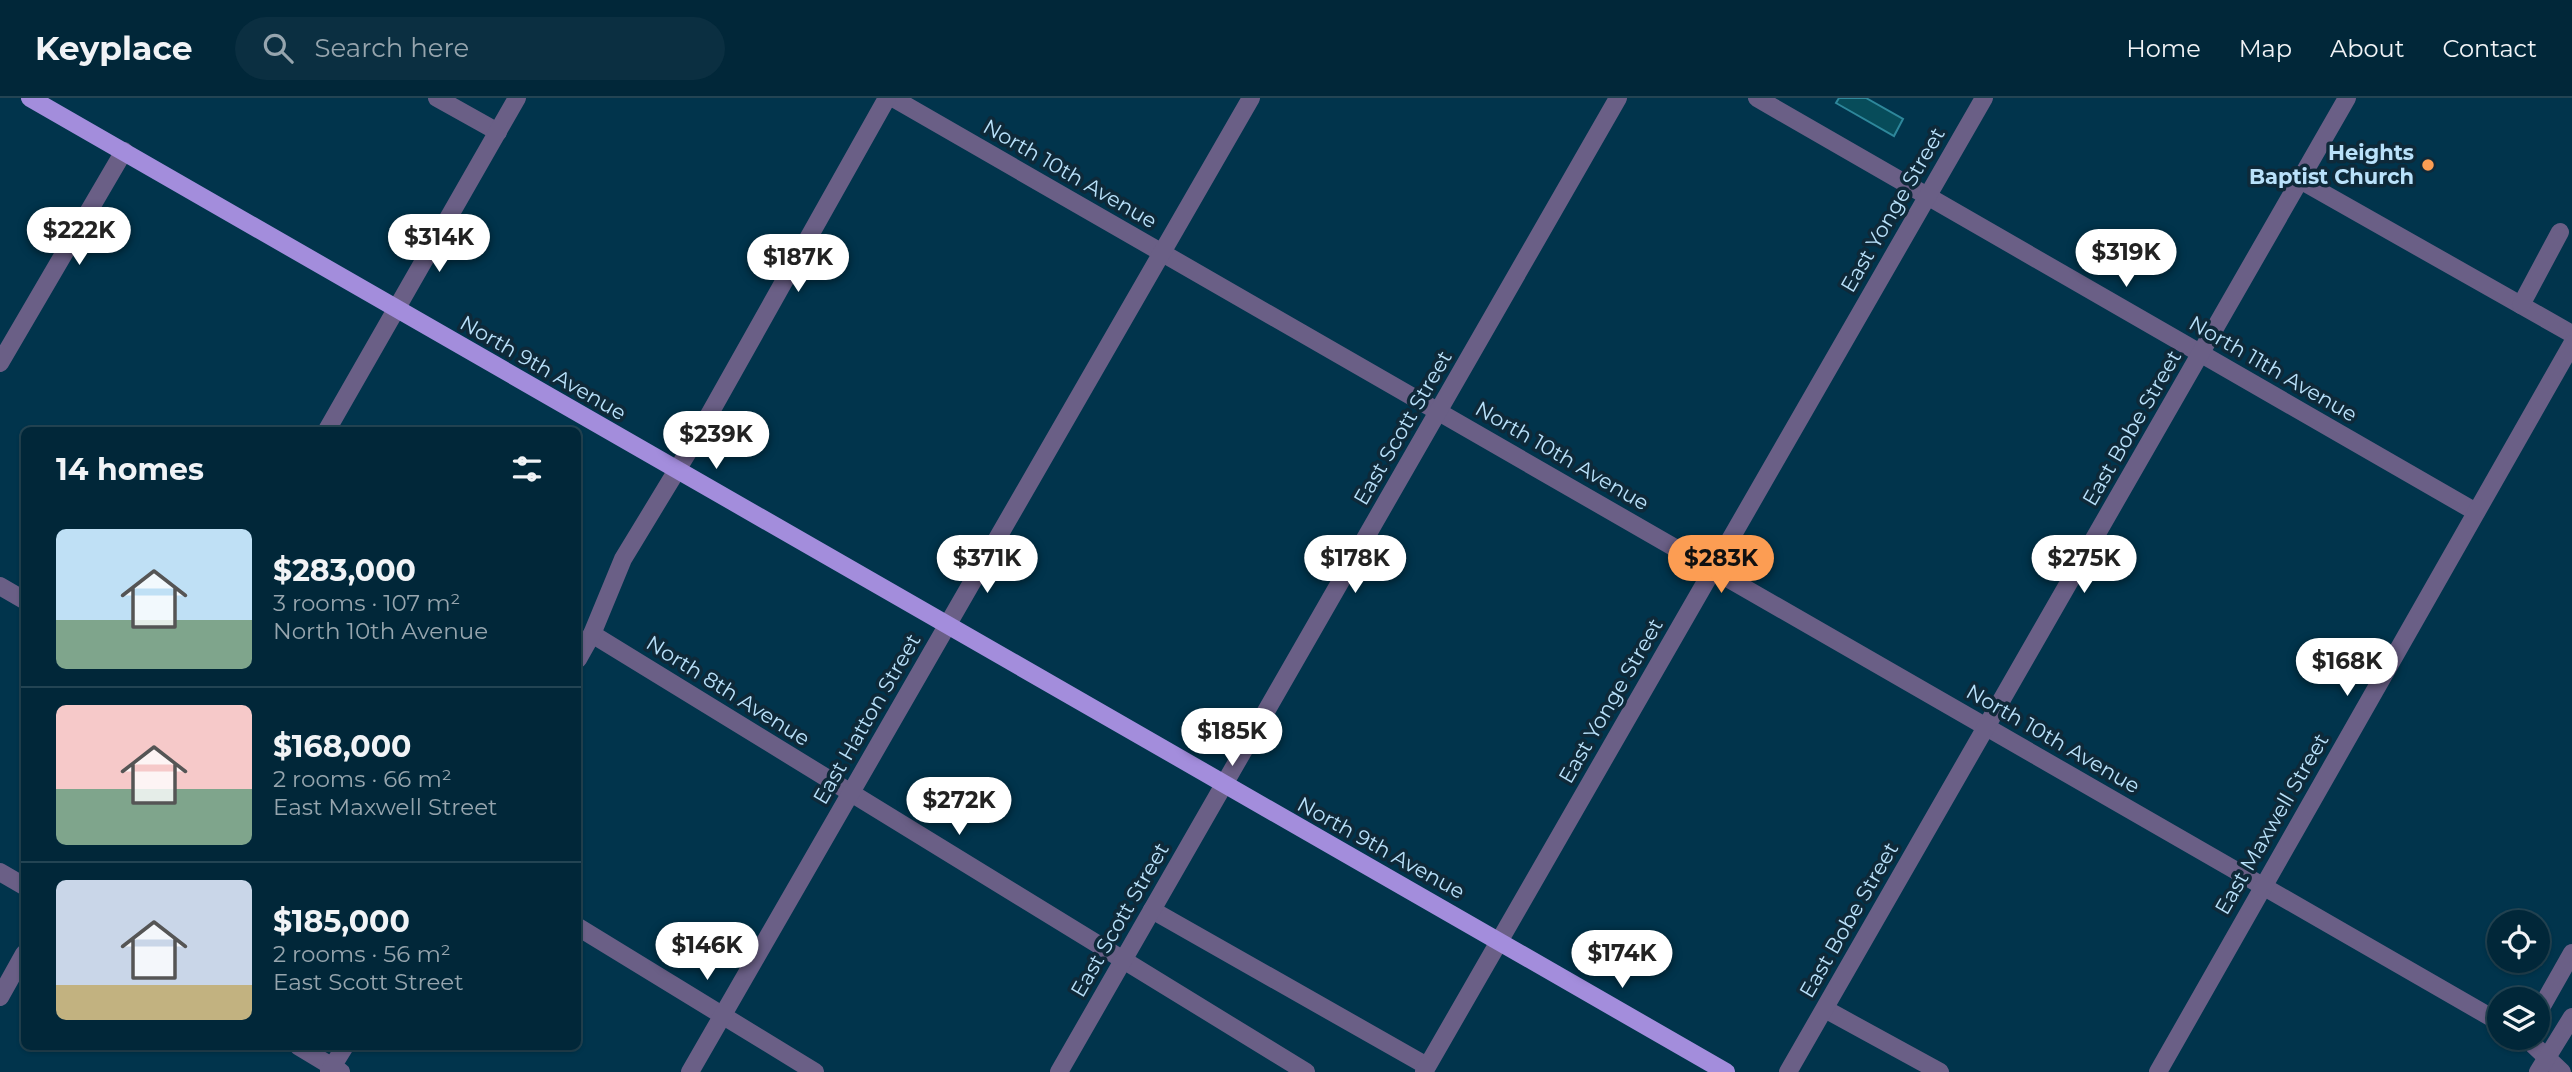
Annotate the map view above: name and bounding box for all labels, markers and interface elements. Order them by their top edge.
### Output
search box [235,17,725,80]
text: Keyplace [35,28,193,68]
icon: search [259,29,297,67]
text: Search here [315,32,469,64]
text: Home [2126,34,2201,63]
text: Map [2239,34,2292,63]
text: About [2330,34,2404,63]
text: Contact [2442,34,2537,63]
street label: North 10th Avenue [979,114,1162,233]
street label: East Yonge Street [1835,123,1950,297]
place label: Heights Baptist Church [2249,140,2414,189]
marker: Heights Baptist Church [2420,157,2436,173]
pin: $222K [30,208,128,267]
pin: $314K [390,214,488,274]
text: $222K [43,216,115,244]
text: $314K [404,223,474,251]
pin: $319K [2077,230,2175,289]
pin: $187K [749,234,847,294]
text: $319K [2092,238,2160,266]
text: $187K [763,243,833,271]
street label: North 9th Avenue [456,310,631,425]
street label: North 11th Avenue [2185,310,2362,427]
street label: East Scott Street [1348,346,1457,509]
street label: East Bobe Street [2077,346,2186,510]
street label: North 10th Avenue [1471,396,1654,515]
pin: $239K [667,412,765,471]
text: $239K [679,420,753,448]
icon: filters [508,450,546,488]
text: 14 homes [56,451,204,488]
pin: $371K [938,536,1036,595]
pin: $178K [1306,536,1404,595]
pin: $283K [1672,536,1770,595]
pin: $275K [2035,536,2133,595]
text: $371K [953,544,1021,572]
text: $178K [1320,544,1390,572]
text: $283K [1684,544,1758,572]
text: $275K [2048,544,2120,572]
text: $283,000 [273,552,416,589]
icon: home [112,557,196,641]
text: 3 rooms · 107 m² [273,589,460,617]
street label: East Yonge Street [1553,614,1668,788]
text: North 10th Avenue [273,617,488,645]
street label: East Hatton Street [808,629,926,808]
street label: North 8th Avenue [642,630,815,751]
pin: $168K [2298,638,2396,698]
text: $168K [2312,647,2382,675]
street label: North 10th Avenue [1962,679,2145,798]
pin: $185K [1183,708,1281,768]
text: $185K [1197,717,1267,745]
text: $168,000 [273,728,411,765]
street label: East Maxwell Street [2210,729,2334,919]
icon: home [112,733,196,817]
text: 2 rooms · 66 m² [273,765,452,793]
pin: $272K [910,778,1008,837]
text: $272K [922,786,996,814]
street label: North 9th Avenue [1293,791,1469,904]
text: East Maxwell Street [273,793,497,821]
street label: East Scott Street [1065,838,1174,1001]
street label: East Bobe Street [1794,838,1903,1002]
text: $185,000 [273,903,410,940]
icon: home [112,908,196,992]
map controls [2487,910,2550,1050]
button: locate [2487,910,2550,973]
pin: $146K [658,922,756,982]
pin: $174K [1573,930,1671,990]
text: $146K [672,931,742,959]
text: $174K [1587,939,1657,967]
text: 2 rooms · 56 m² [273,940,451,968]
text: East Scott Street [273,968,464,996]
button: layers [2487,987,2550,1050]

